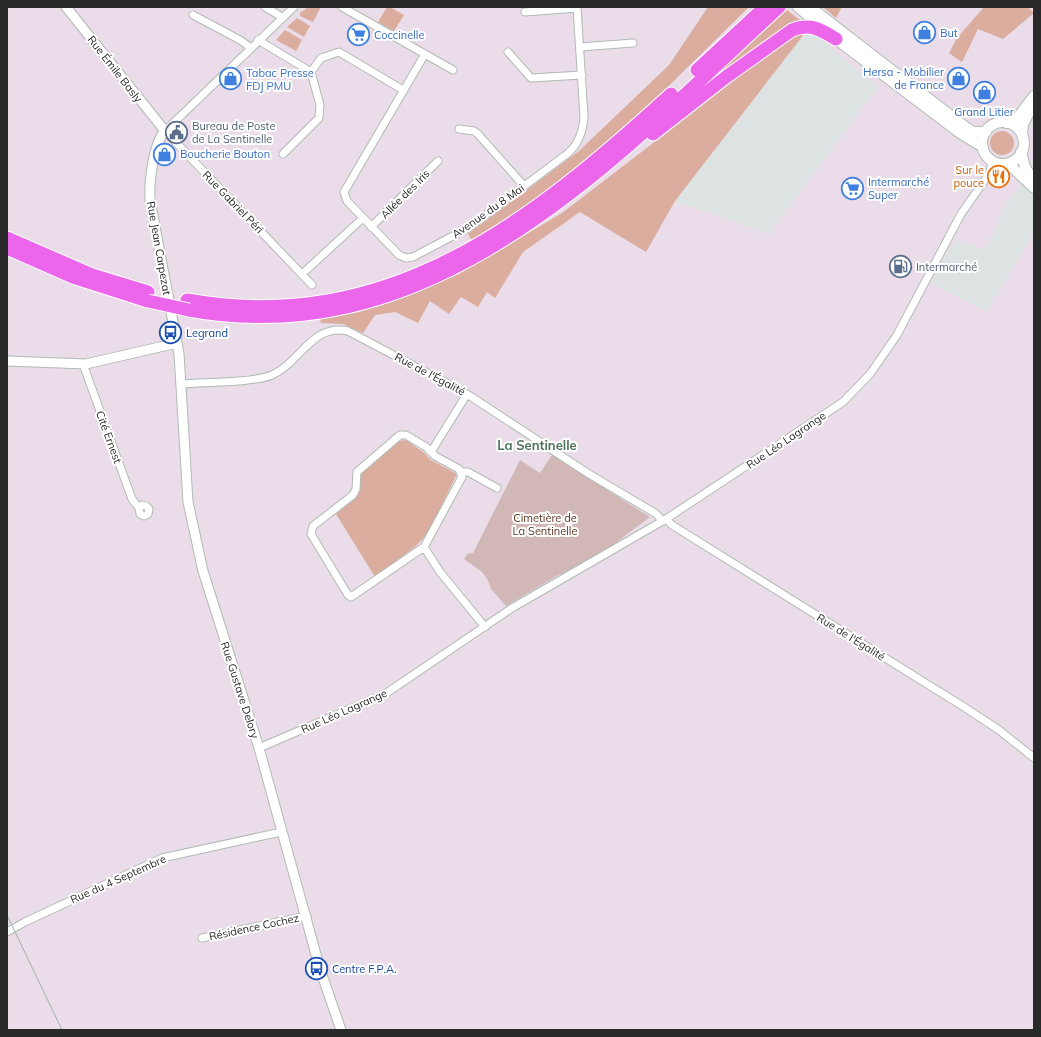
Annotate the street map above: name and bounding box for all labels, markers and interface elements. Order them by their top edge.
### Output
shop icon: But [911,20,937,46]
supermarket icon: Coccinelle [346,22,372,48]
place label: But [940,26,958,40]
place label: Coccinelle [374,28,424,42]
street label: Rue Émile Basly [85,33,146,105]
place label: Hersa - Mobilier de France [863,65,944,92]
shop icon: Hersa - Mobilier de France [946,65,972,91]
shop icon: Tabac Presse FDJ PMU [218,66,244,92]
place label: Tabac Presse FDJ PMU [246,66,314,93]
shop icon: Grand Litier [971,79,997,105]
place label: Grand Litier [954,105,1014,119]
public building icon: Bureau de Poste de La Sentinelle [164,119,190,145]
place label: Bureau de Poste de La Sentinelle [192,119,275,146]
shop icon: Boucherie Bouton [152,141,178,167]
place label: Boucherie Bouton [180,147,270,161]
place label: Sur le pouce [953,163,984,190]
restaurant icon: Sur le pouce [986,163,1012,189]
street label: Allée des Iris [377,166,433,222]
street label: Rue Gabriel Péri [200,168,266,236]
supermarket icon: Intermarché Super [839,175,865,201]
place label: Intermarché Super [868,175,929,202]
street label: Avenue du 8 Mai [449,181,527,241]
street label: Rue Jean Carpezat [144,200,174,296]
fuel station icon: Intermarché [887,254,913,280]
place label: Intermarché [916,260,977,274]
bus stop icon: Legrand [158,320,184,346]
place label: Legrand [186,326,228,340]
street label: Rue de l'Égalité [392,350,468,398]
street label: Rue Léo Lagrange [744,408,828,472]
street label: Cité Ernest [93,409,125,465]
district label: La Sentinelle [497,437,577,453]
park label: Cimetière de La Sentinelle [513,511,577,538]
street label: Rue de l'Égalité [814,610,888,664]
street label: Rue Gustave Delory [218,640,262,740]
street label: Rue Léo Lagrange [299,686,389,736]
street label: Rue du 4 Septembre [68,852,168,906]
street label: Résidence Cochez [208,911,301,943]
bus stop icon: Centre F.P.A. [303,956,329,982]
place label: Centre F.P.A. [332,962,397,976]

